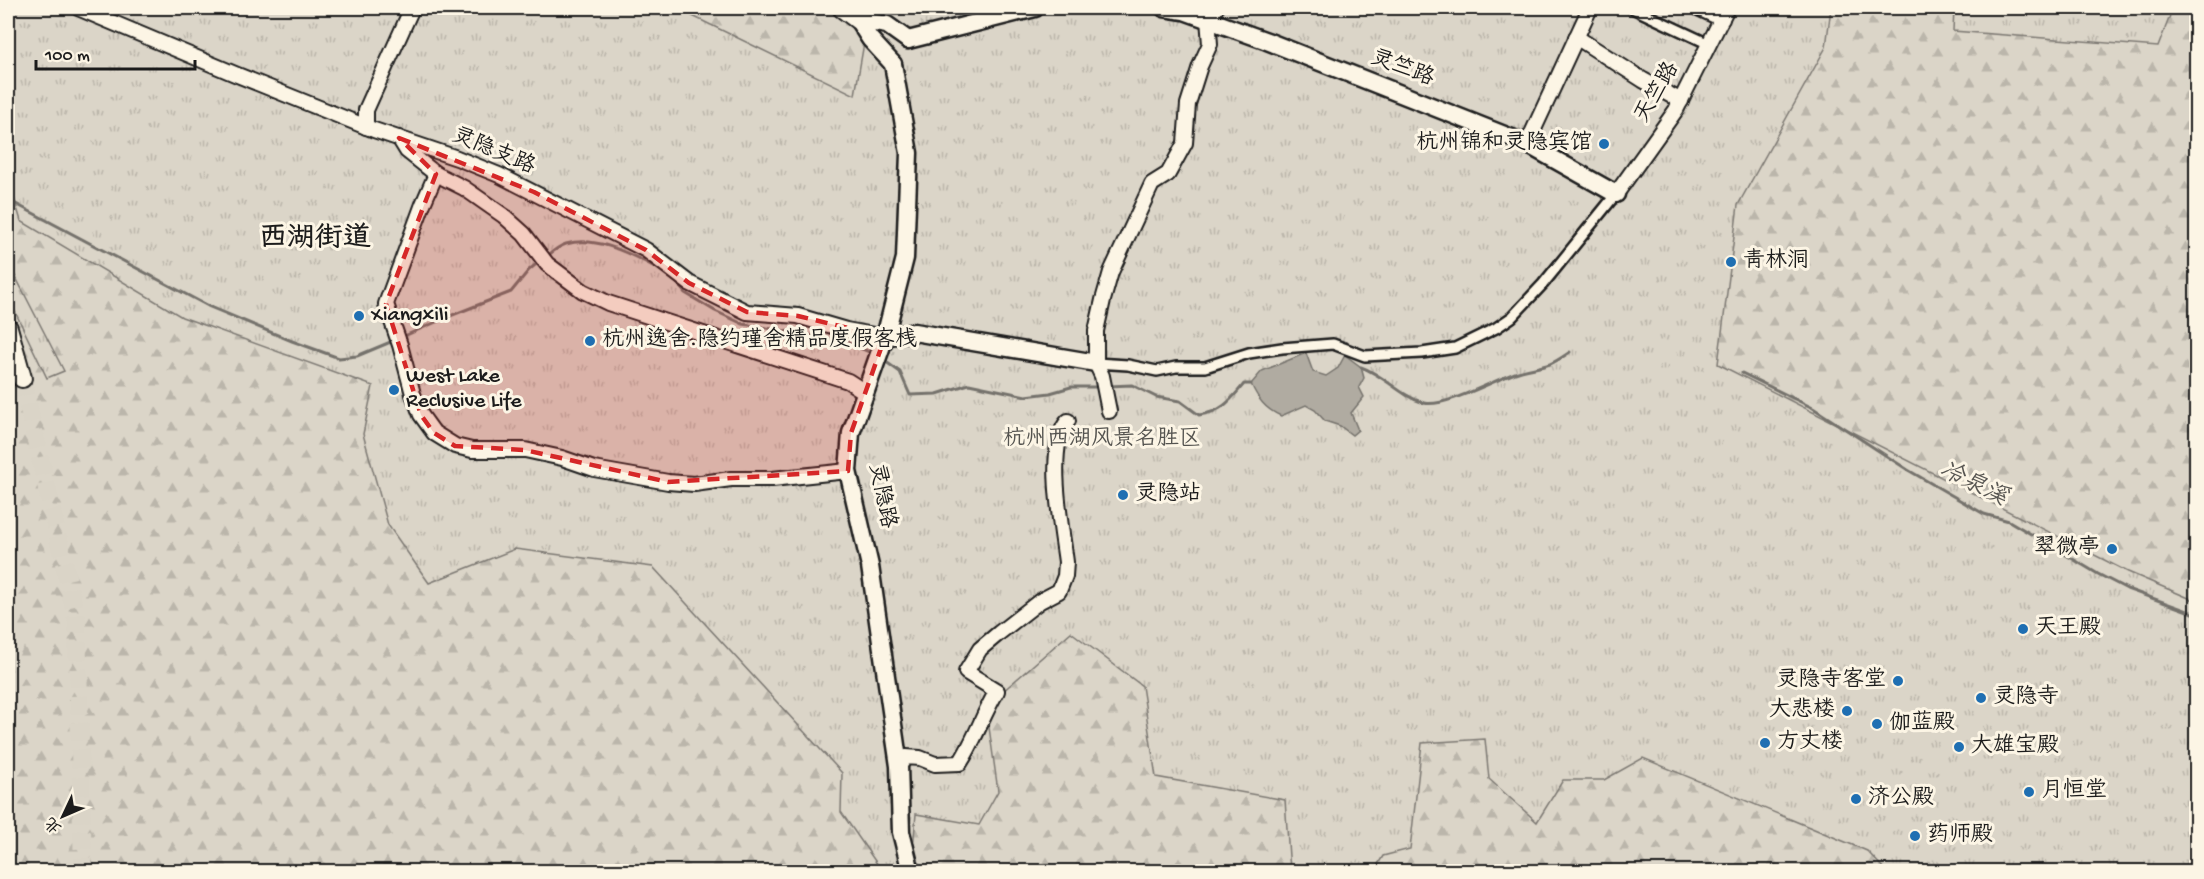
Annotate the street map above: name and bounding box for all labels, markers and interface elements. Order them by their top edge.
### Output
scale bar [36,33,195,71]
street label: 灵竺路 [1367,43,1438,93]
text: 100 m [44,46,90,67]
street label: 天竺路 [1629,57,1686,128]
street label: 灵隐支路 [447,121,539,181]
place label: 杭州锦和灵隐宾馆 [1416,129,1592,157]
marker: 杭州锦和灵隐宾馆 [1597,137,1611,151]
district label: 西湖街道 [259,222,371,256]
place label: 青林洞 [1743,247,1809,275]
marker: 青林洞 [1724,255,1738,269]
place label: Xiangxili [370,303,449,329]
marker: Xiangxili [352,309,366,323]
place label: 杭州逸舍.隐约瑾舍精品度假客栈 [602,326,917,354]
marker: 杭州逸舍.隐约瑾舍精品度假客栈 [583,334,597,348]
place label: West Lake Reclusive Life [406,364,522,415]
marker: West Lake Reclusive Life [387,383,401,397]
park label: 杭州西湖风景名胜区 [1003,426,1201,453]
water label: 冷泉溪 [1934,455,2014,515]
street label: 灵隐路 [862,461,902,531]
place label: 灵隐站 [1135,481,1201,508]
marker: 灵隐站 [1116,488,1130,502]
place label: 翠微亭 [2034,535,2100,562]
marker: 翠微亭 [2105,542,2119,556]
place label: 天王殿 [2035,616,2101,642]
marker: 天王殿 [2016,622,2030,636]
place label: 灵隐寺客堂 [1776,666,1886,694]
marker: 灵隐寺客堂 [1891,674,1905,688]
place label: 灵隐寺 [1993,684,2059,711]
marker: 灵隐寺 [1974,691,1988,705]
place label: 大悲楼 [1769,697,1835,724]
marker: 大悲楼 [1840,704,1854,718]
place label: 伽蓝殿 [1889,710,1955,737]
marker: 伽蓝殿 [1870,717,1884,731]
place label: 方丈楼 [1777,729,1843,756]
place label: 大雄宝殿 [1971,733,2059,760]
marker: 方丈楼 [1758,736,1772,750]
marker: 大雄宝殿 [1952,740,1966,754]
place label: 月恒堂 [2041,777,2107,805]
place label: 济公殿 [1868,785,1934,812]
marker: 月恒堂 [2022,785,2036,799]
north arrow [33,786,93,846]
marker: 济公殿 [1849,792,1863,806]
text: 北 [42,812,67,837]
place label: 药师殿 [1927,822,1993,849]
marker: 药师殿 [1908,829,1922,843]

